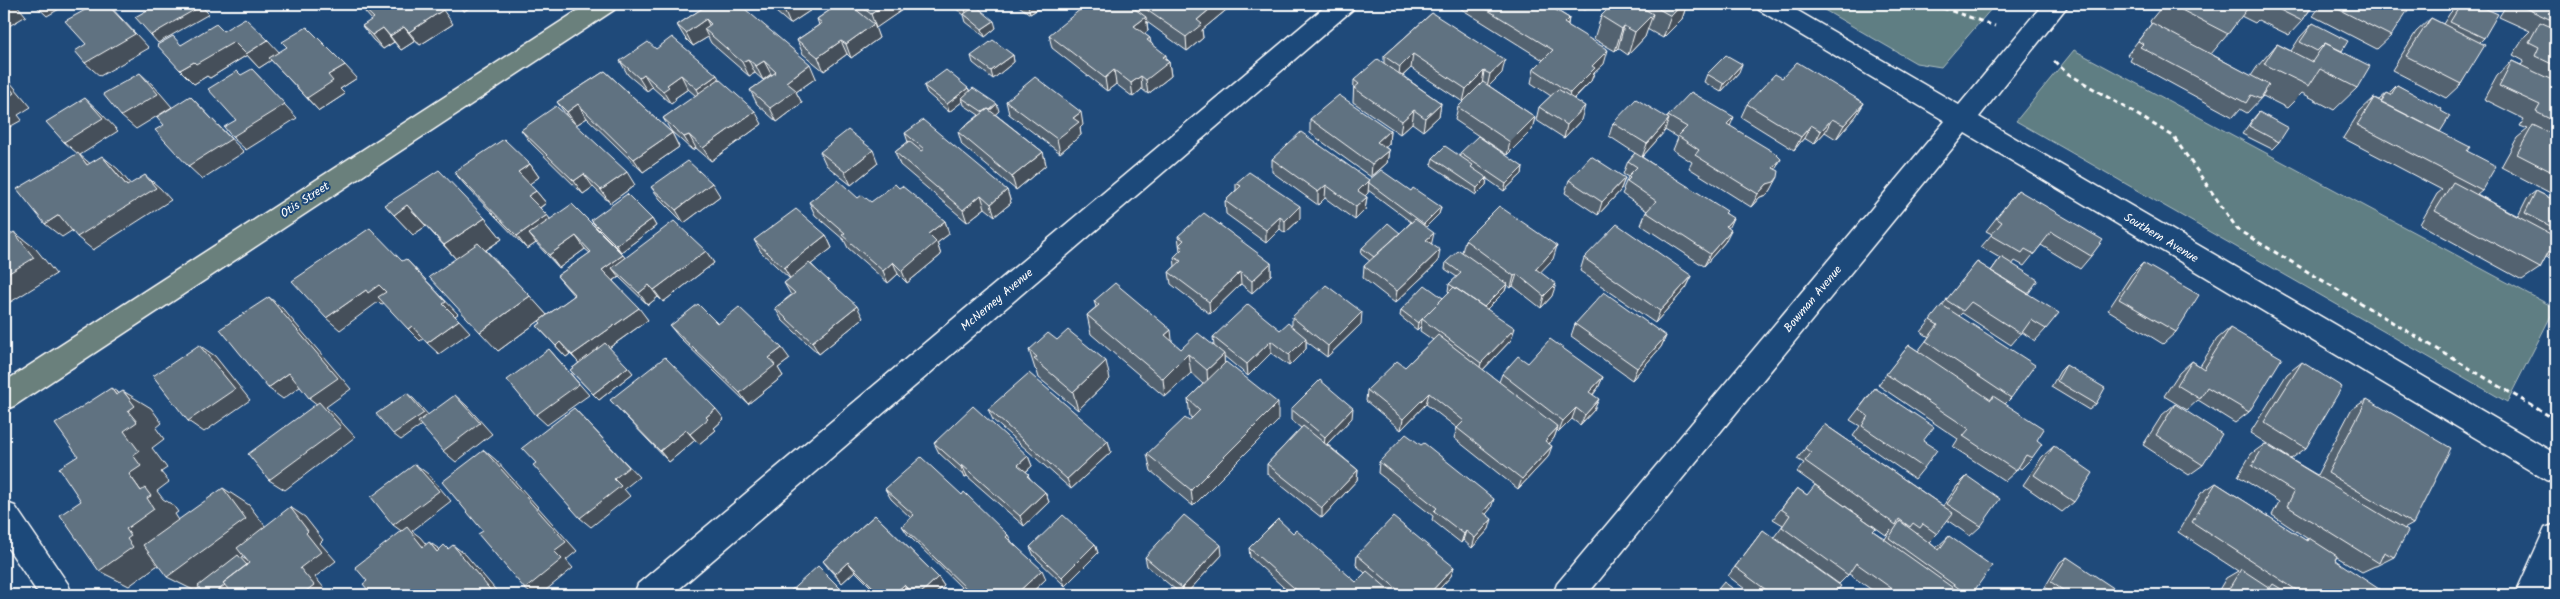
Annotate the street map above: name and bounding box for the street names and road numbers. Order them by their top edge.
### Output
street label: Otis Street [277,177,334,223]
street label: Southern Avenue [2120,208,2203,268]
street label: Bowman Avenue [1779,261,1847,337]
street label: McNerney Avenue [956,263,1038,336]

